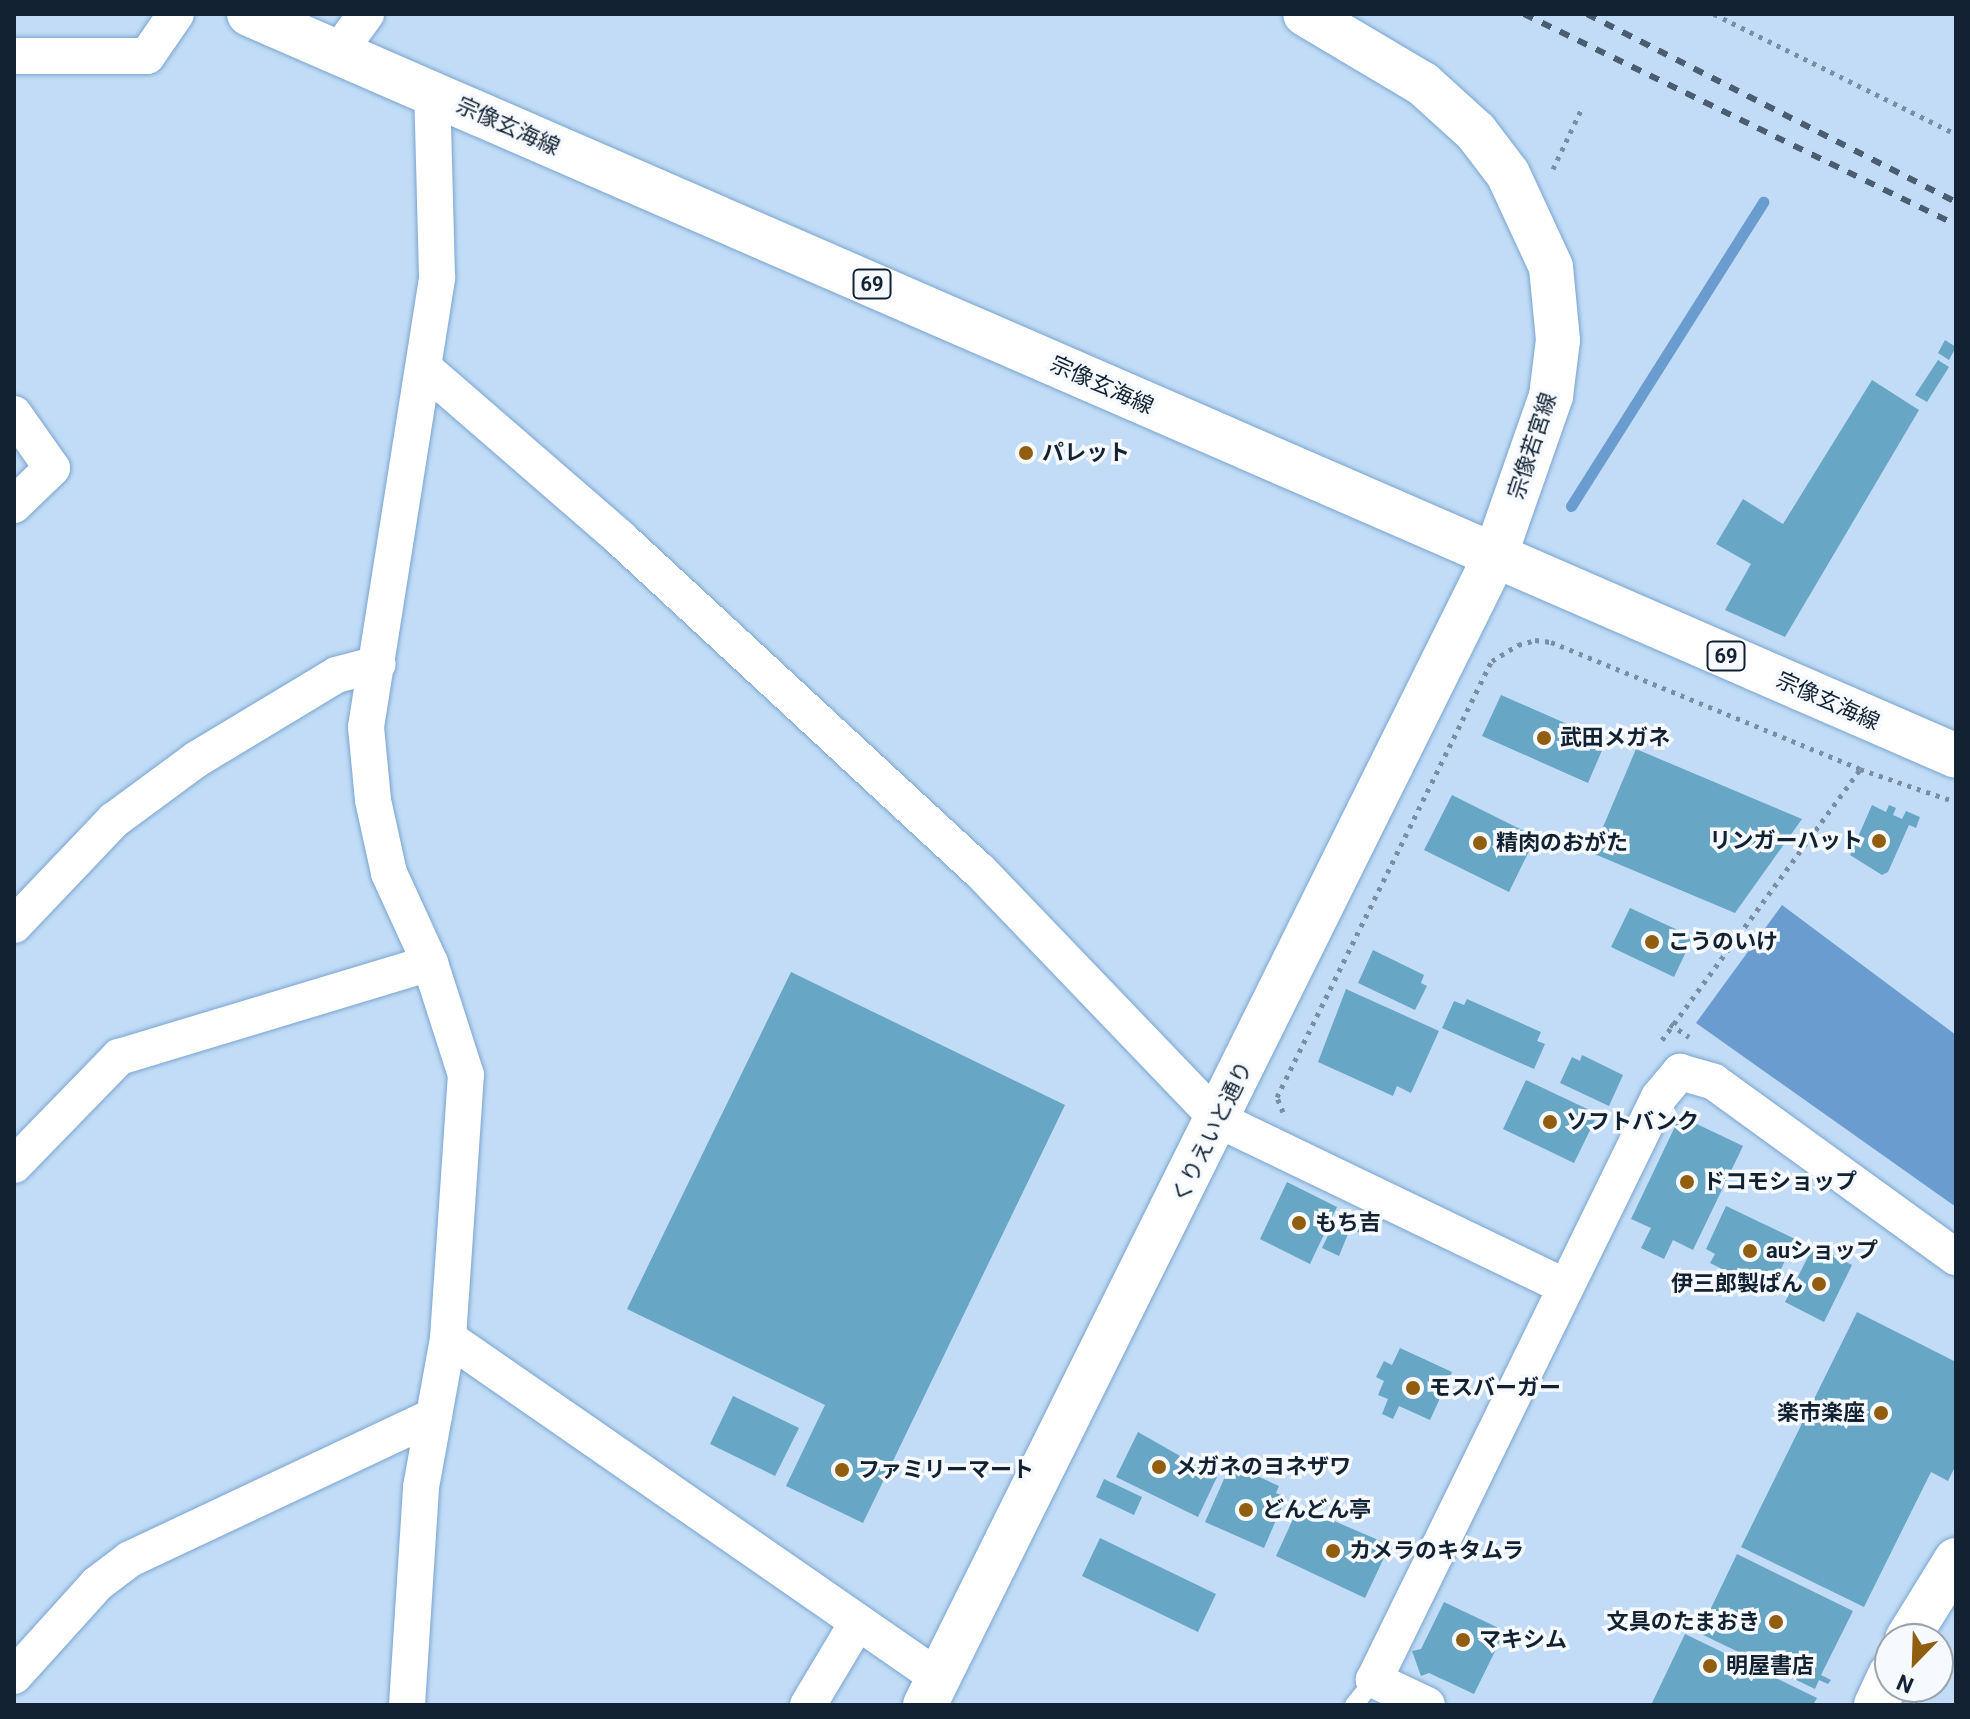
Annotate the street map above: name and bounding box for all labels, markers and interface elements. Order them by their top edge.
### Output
street label: 宗像玄海線 [452,92,564,160]
road number: 69 [852,268,892,300]
street label: 宗像玄海線 [1046,351,1158,419]
street label: 宗像若宮線 [1502,390,1562,502]
place label: パレット [1042,440,1130,466]
marker: パレット [1017,444,1035,462]
road number: 69 [1706,640,1746,672]
street label: 宗像玄海線 [1772,667,1884,735]
place label: 武田メガネ [1560,725,1670,751]
marker: 武田メガネ [1535,729,1553,747]
place label: リンガーハット [1709,828,1863,854]
place label: 精肉のおがた [1496,830,1628,856]
marker: リンガーハット [1870,832,1888,850]
marker: 精肉のおがた [1471,834,1489,852]
place label: こうのいけ [1668,929,1778,955]
marker: こうのいけ [1643,933,1661,951]
street label: くりえいと通り [1166,1057,1258,1207]
place label: ソフトバンク [1566,1109,1698,1135]
marker: ソフトバンク [1541,1113,1559,1131]
place label: ドコモショップ [1703,1169,1857,1195]
marker: ドコモショップ [1678,1173,1696,1191]
place label: もち吉 [1315,1210,1381,1236]
marker: もち吉 [1290,1214,1308,1232]
place label: auショップ [1766,1238,1878,1264]
marker: auショップ [1741,1242,1759,1260]
place label: 伊三郎製ぱん [1671,1271,1803,1297]
marker: 伊三郎製ぱん [1810,1275,1828,1293]
place label: モスバーガー [1429,1375,1561,1401]
marker: モスバーガー [1404,1379,1422,1397]
place label: 楽市楽座 [1777,1400,1865,1426]
marker: 楽市楽座 [1872,1404,1890,1422]
place label: メガネのヨネザワ [1175,1454,1351,1480]
place label: ファミリーマート [858,1457,1034,1483]
marker: メガネのヨネザワ [1150,1458,1168,1476]
marker: ファミリーマート [833,1461,851,1479]
place label: どんどん亭 [1262,1497,1372,1523]
marker: どんどん亭 [1237,1501,1255,1519]
place label: カメラのキタムラ [1349,1538,1525,1564]
marker: カメラのキタムラ [1324,1542,1342,1560]
place label: 文具のたまおき [1606,1609,1760,1635]
marker: 文具のたまおき [1767,1613,1785,1631]
north arrow [1874,1623,1954,1703]
place label: マキシム [1479,1627,1567,1653]
marker: マキシム [1454,1631,1472,1649]
place label: 明屋書店 [1726,1653,1814,1679]
marker: 明屋書店 [1701,1657,1719,1675]
text: N [1893,1669,1917,1698]

